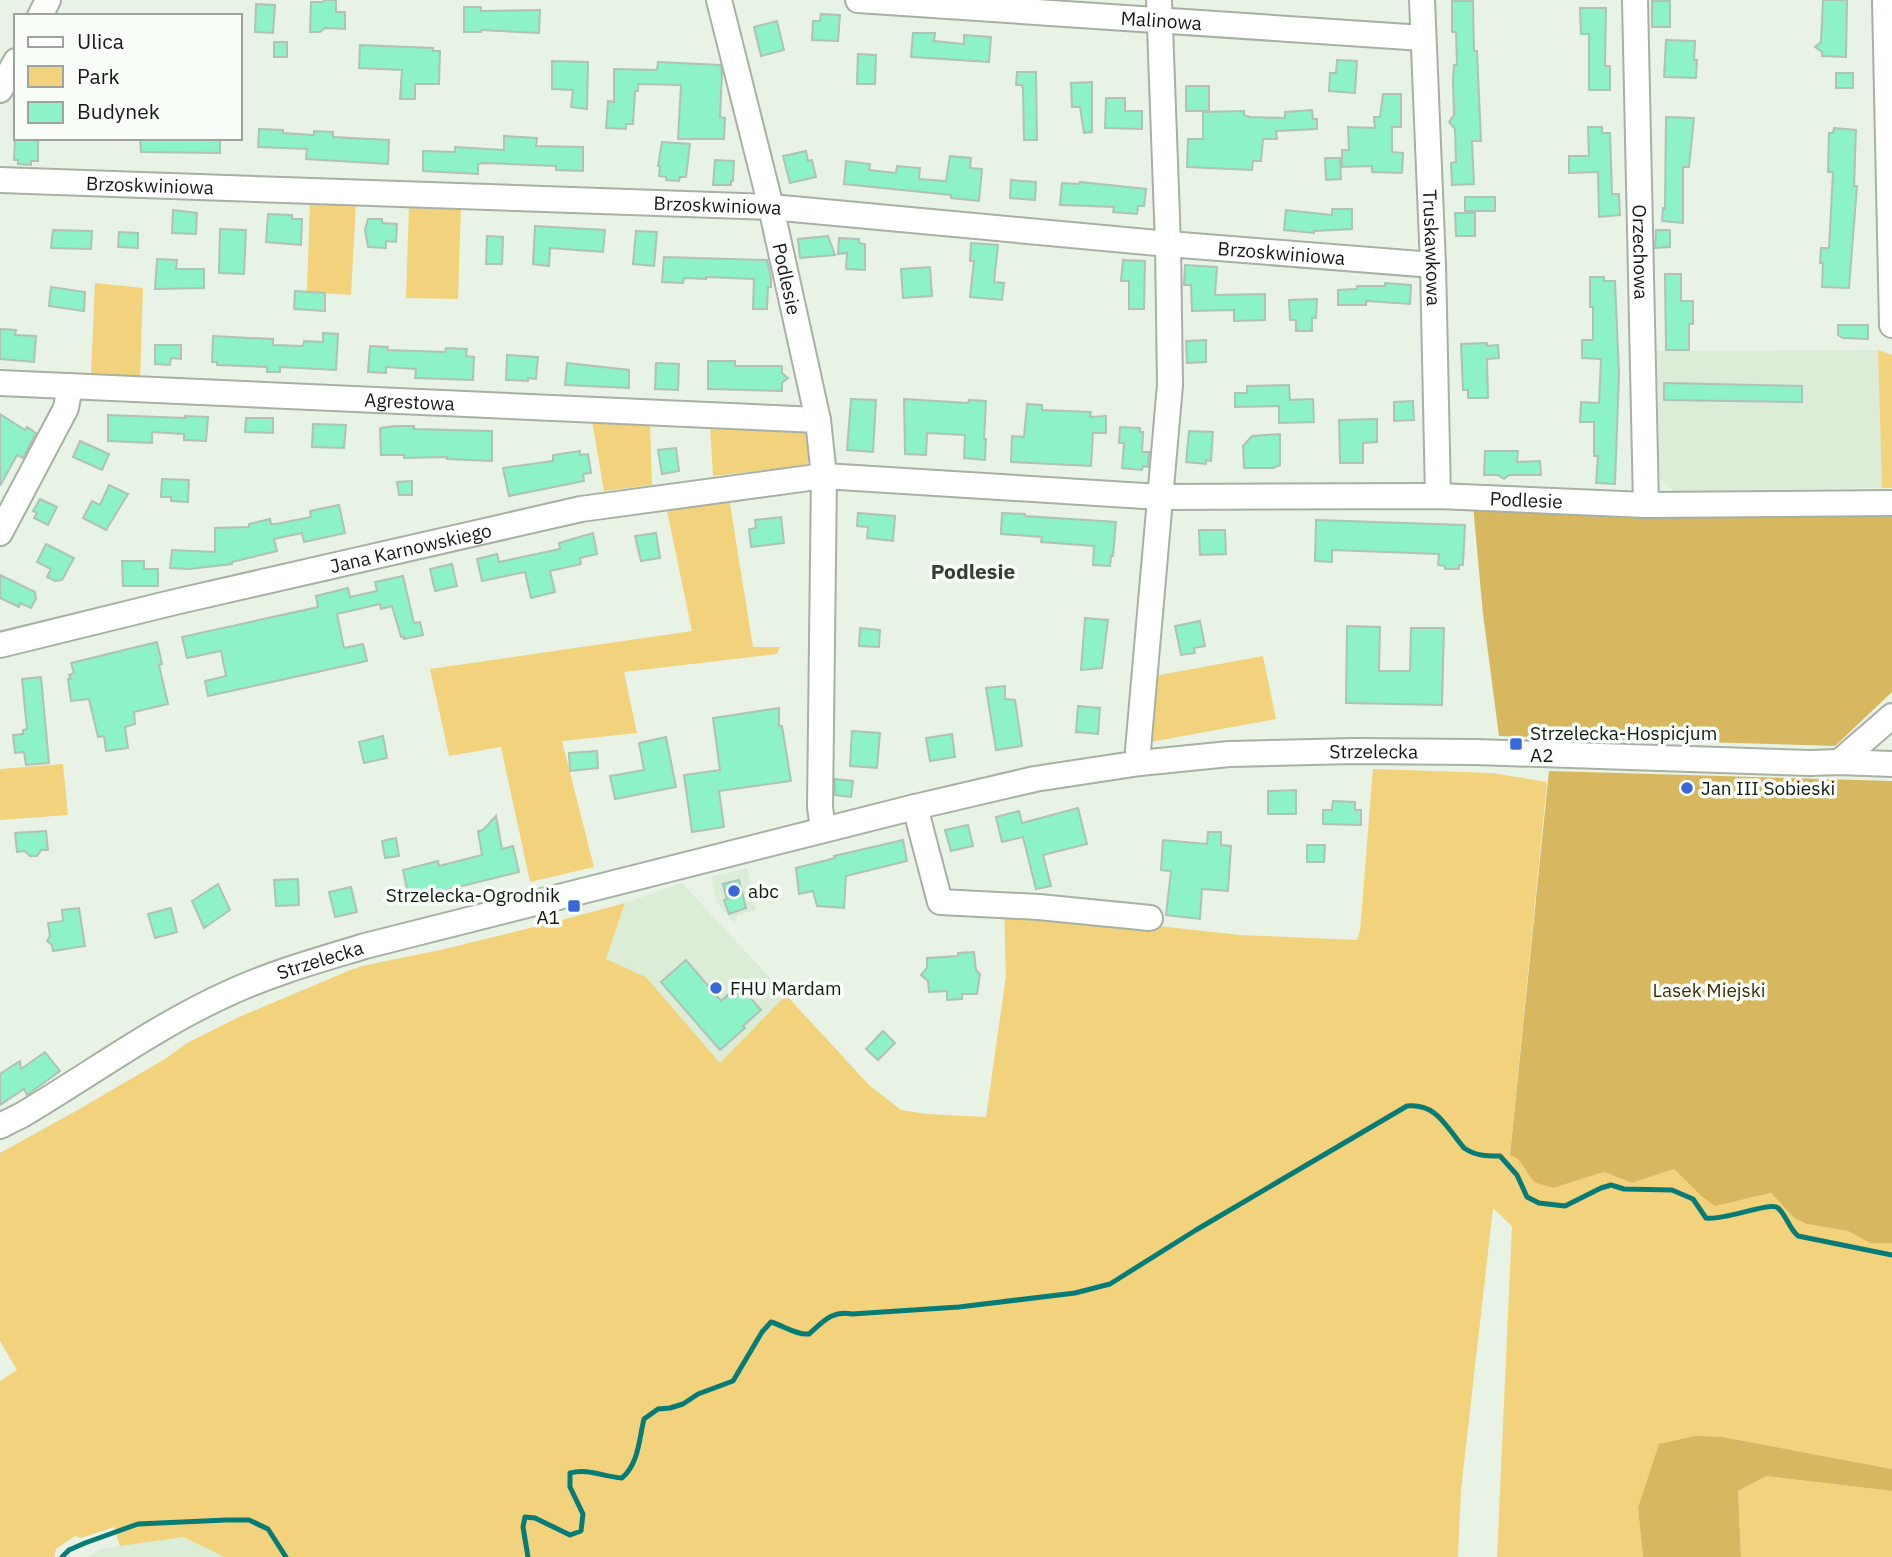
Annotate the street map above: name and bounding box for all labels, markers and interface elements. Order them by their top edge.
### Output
street label: Malinowa [1120,6,1203,35]
legend [14,14,242,140]
text: Ulica [77,27,124,55]
text: Park [77,62,120,90]
text: Budynek [77,97,160,125]
street label: Brzoskwiniowa [86,171,214,199]
street label: Truskawkowa [1418,189,1446,306]
street label: Brzoskwiniowa [653,191,783,220]
street label: Orzechowa [1627,204,1654,300]
street label: Brzoskwiniowa [1217,236,1346,270]
street label: Podlesie [767,241,806,317]
street label: Agrestowa [364,387,455,416]
street label: Podlesie [1489,486,1563,513]
street label: Jana Karnowskiego [328,518,494,578]
district label: Podlesie [931,557,1015,585]
place label: Strzelecka-Hospicjum A2 [1530,721,1717,767]
marker: Strzelecka-Hospicjum A2 [1508,736,1524,752]
street label: Strzelecka [1329,739,1418,764]
place label: Jan III Sobieski [1701,776,1835,800]
marker: Jan III Sobieski [1679,780,1695,796]
place label: abc [748,879,779,903]
place label: Strzelecka-Ogrodnik A1 [386,883,560,929]
marker: abc [726,883,742,899]
marker: Strzelecka-Ogrodnik A1 [566,898,582,914]
street label: Strzelecka [274,935,366,985]
place label: FHU Mardam [730,976,842,1000]
park label: Lasek Miejski [1652,978,1766,1002]
marker: FHU Mardam [708,980,724,996]

